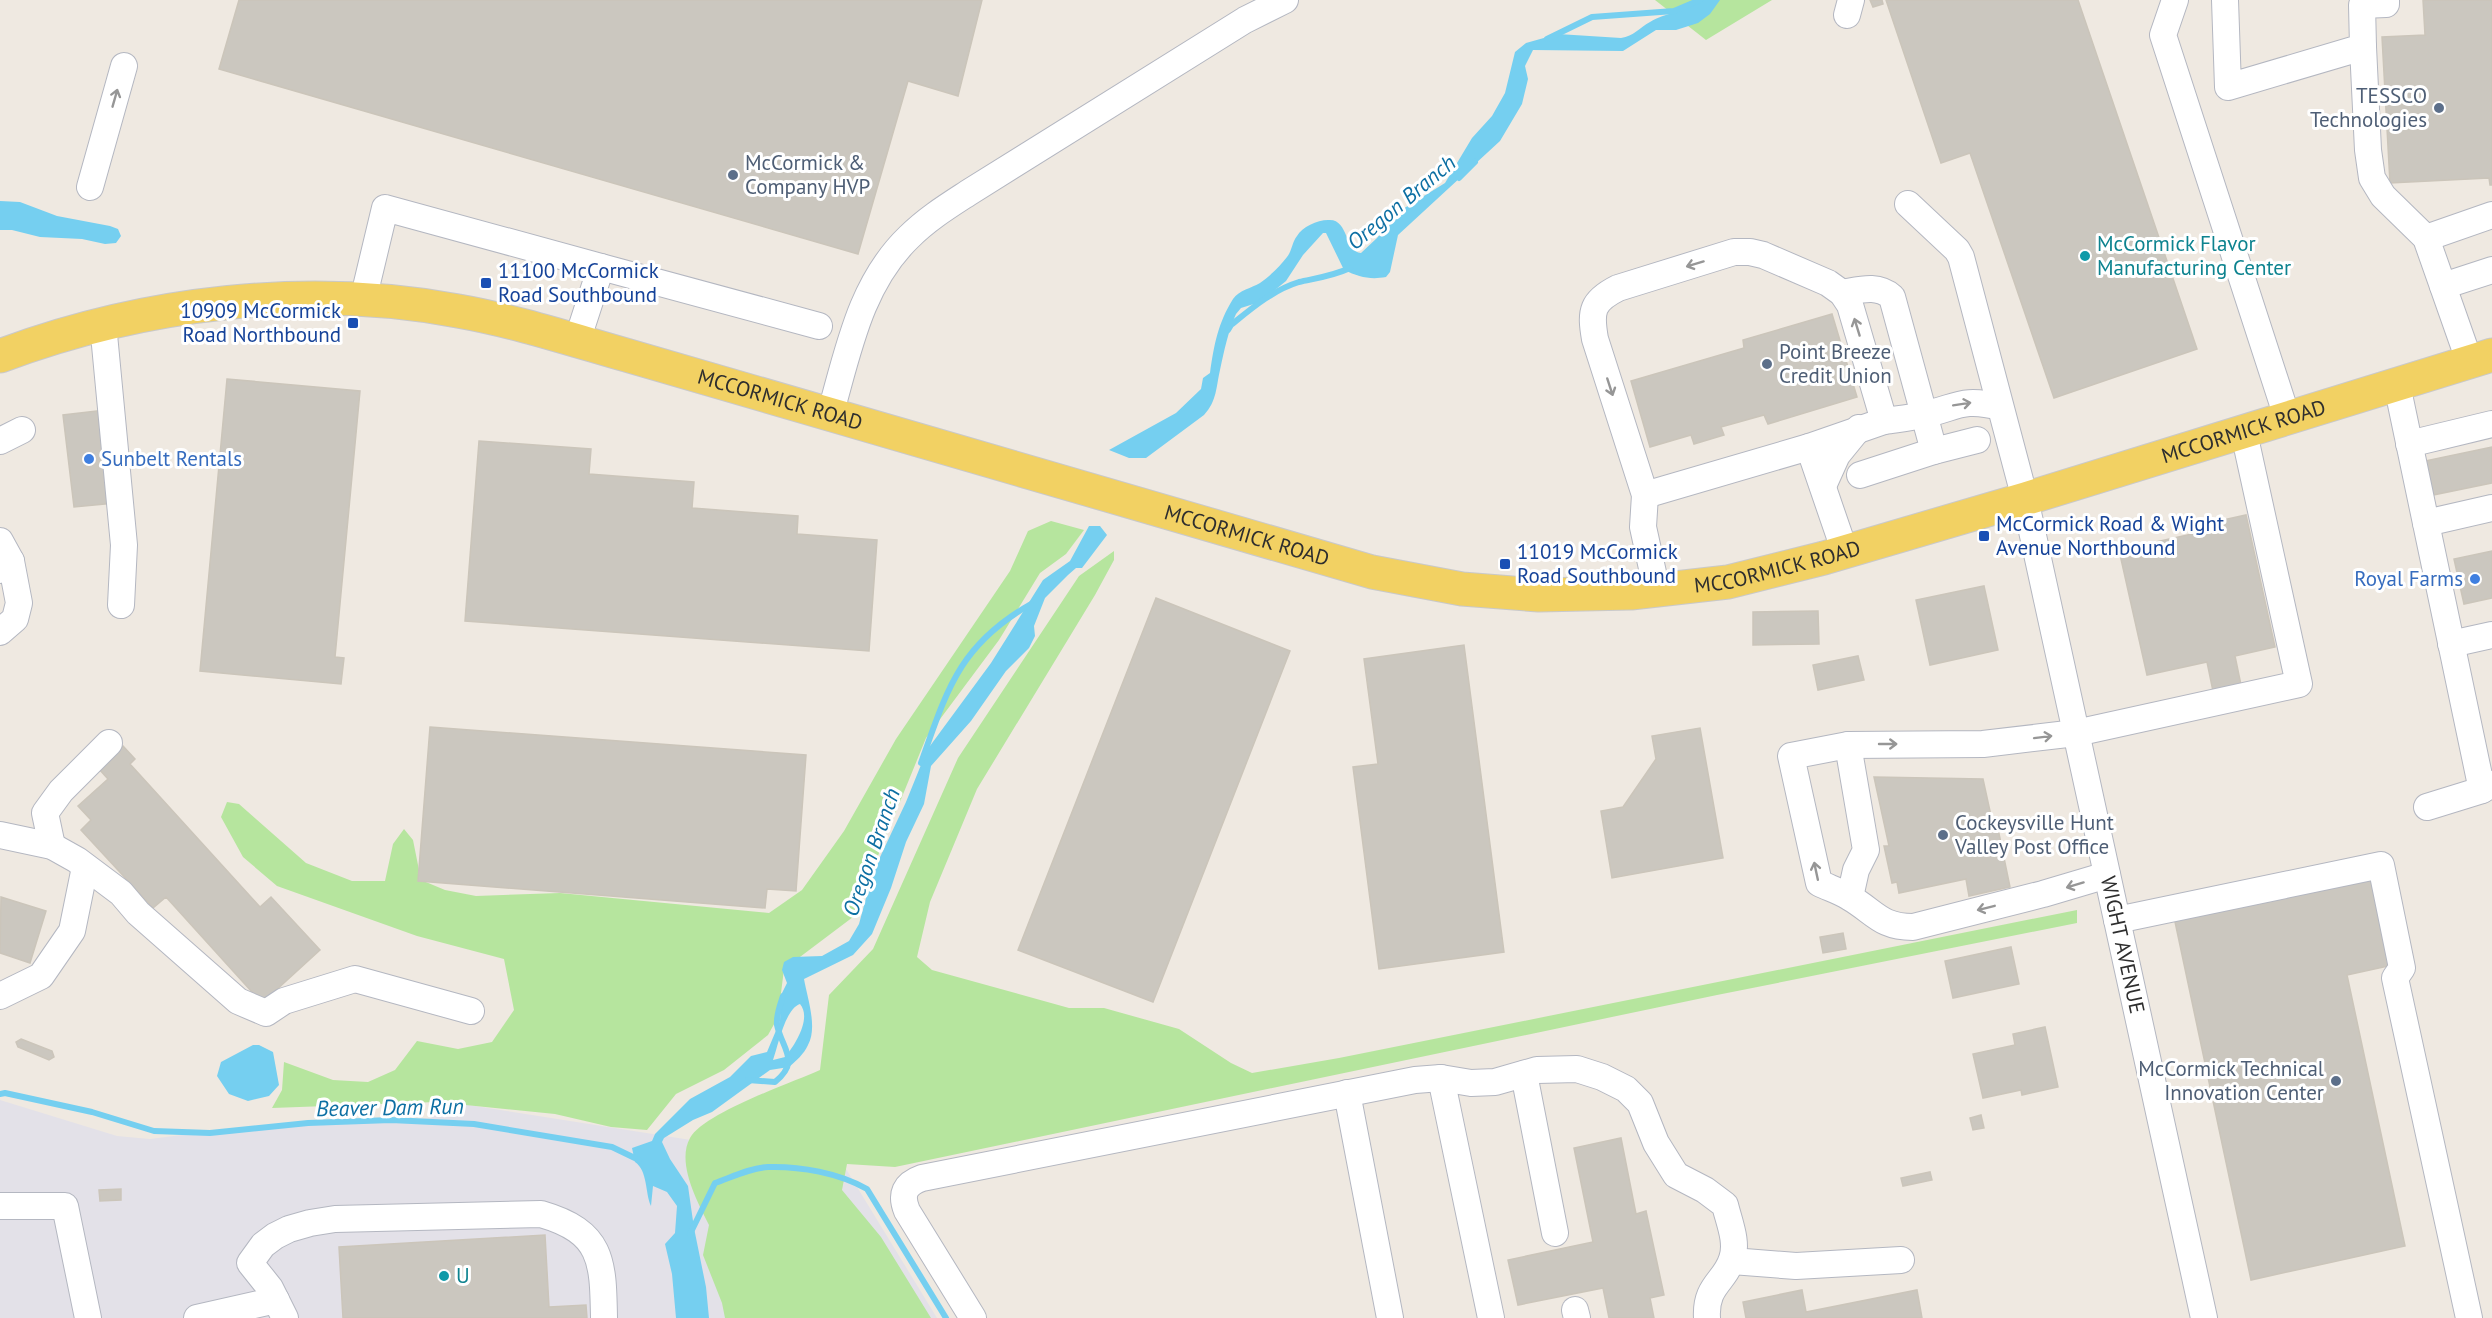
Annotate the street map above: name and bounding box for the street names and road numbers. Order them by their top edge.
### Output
street label: MCCORMICK ROAD [695,363,866,436]
street label: MCCORMICK ROAD [2158,393,2329,469]
street label: MCCORMICK ROAD [1161,498,1333,572]
street label: MCCORMICK ROAD [1693,534,1864,599]
street label: WIGHT AVENUE [2095,874,2151,1016]

